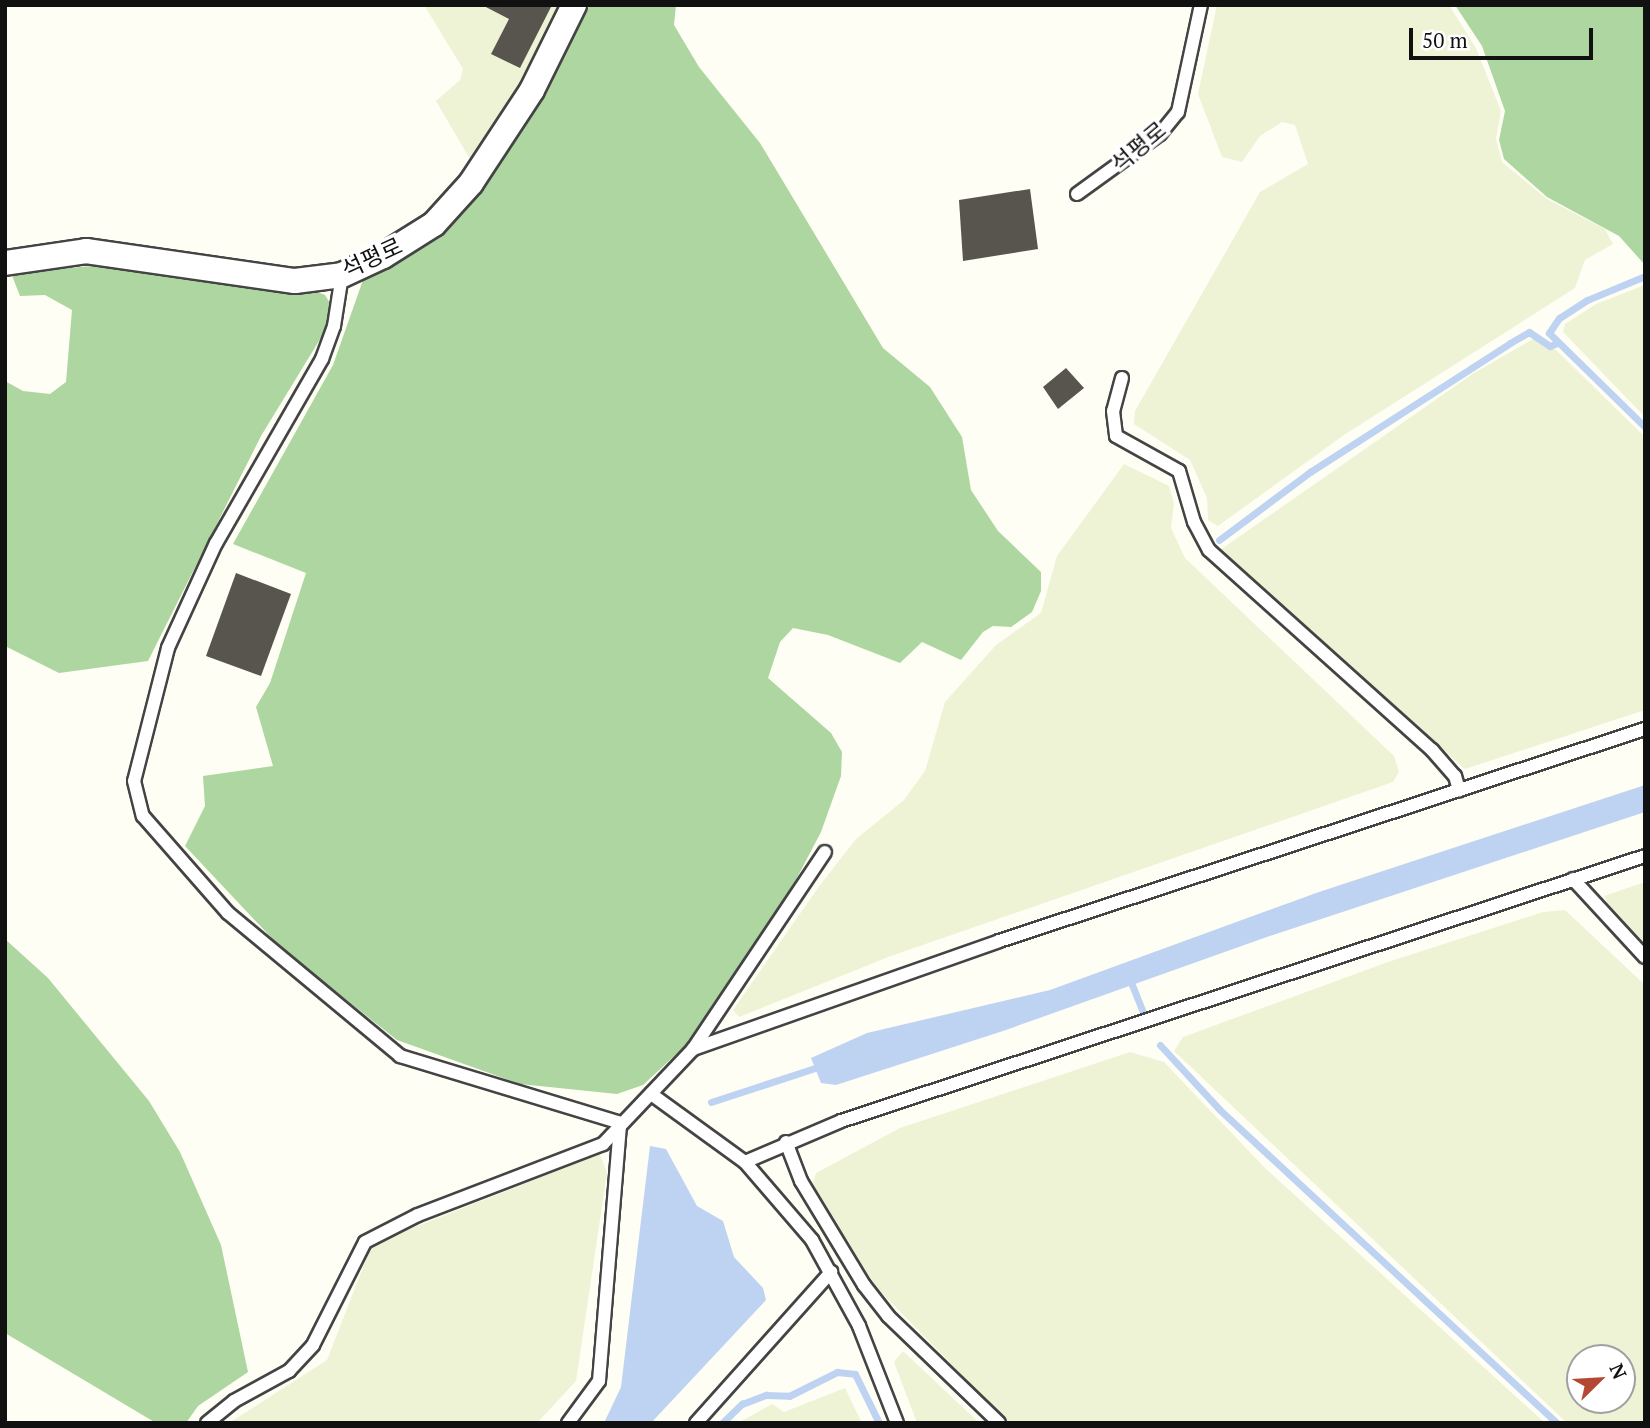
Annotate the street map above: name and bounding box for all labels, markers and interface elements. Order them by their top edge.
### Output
scale bar [1412,14,1596,58]
text: 50 m [1422,26,1468,54]
street label: 석평로 [1106,116,1172,178]
street label: 석평로 [337,232,407,284]
north arrow [1566,1344,1636,1414]
text: N [1604,1359,1633,1383]

